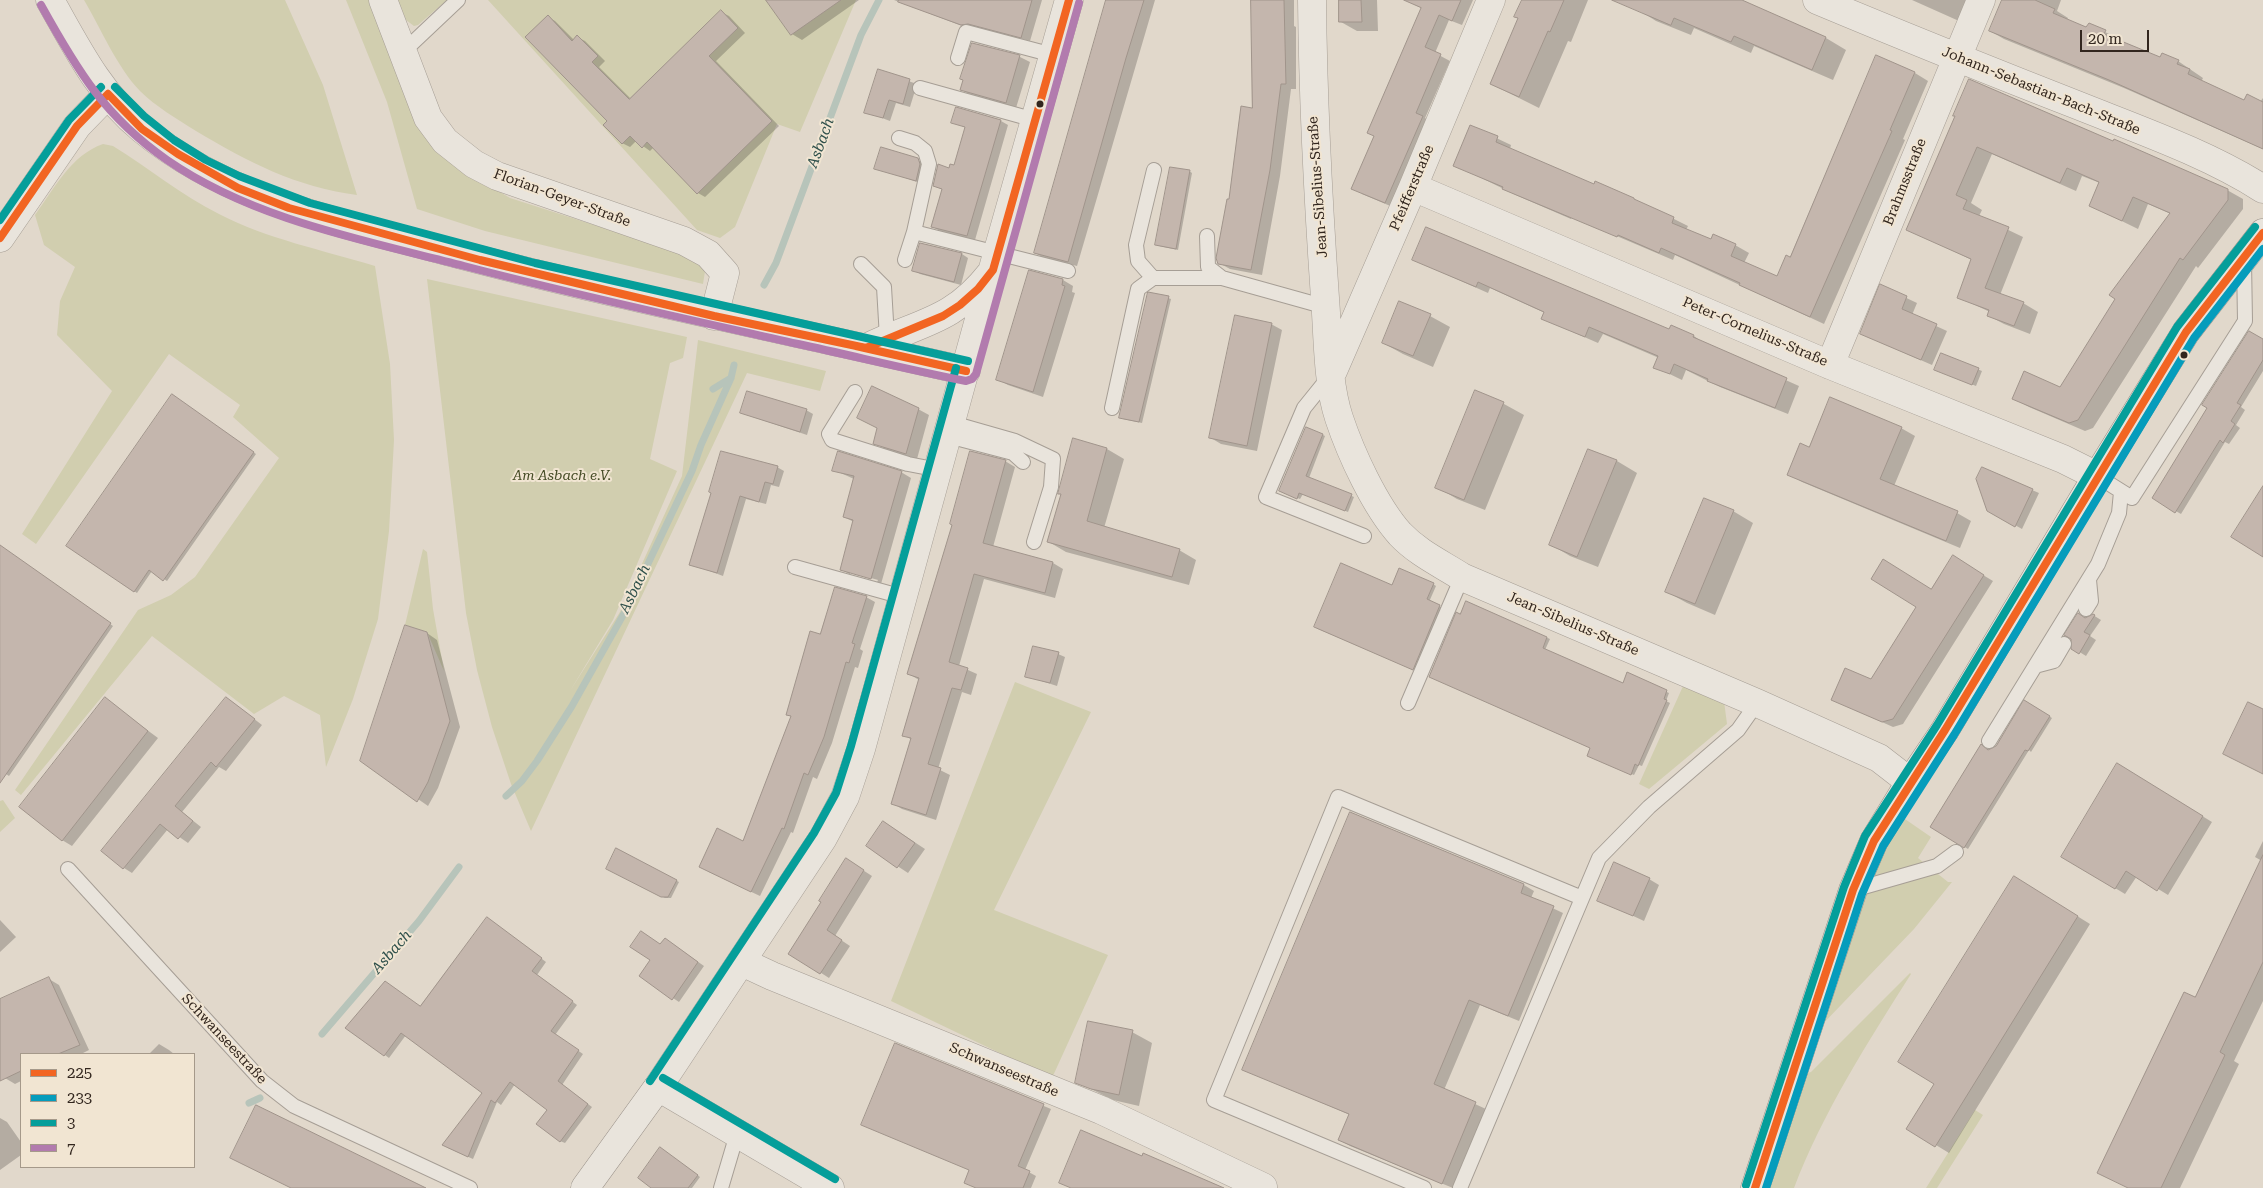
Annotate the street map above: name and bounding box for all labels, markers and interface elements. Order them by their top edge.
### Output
scale bar [2083,20,2152,52]
text: 20 m [2088,30,2122,48]
street label: Johann-Sebastian-Bach-Straße [1939,43,2143,139]
unlabelled marker [1035,99,1045,109]
water label: Asbach [804,116,838,170]
street label: Jean-Sibelius-Straße [1305,116,1331,258]
street label: Brahmsstraße [1880,136,1930,228]
street label: Pfeifferstraße [1386,143,1438,233]
street label: Florian-Geyer-Straße [491,165,633,231]
street label: Peter-Cornelius-Straße [1680,294,1830,370]
unlabelled marker [2179,350,2189,360]
park label: Am Asbach e.V. [513,468,611,484]
water label: Asbach [616,562,654,616]
street label: Jean-Sibelius-Straße [1504,589,1642,659]
water label: Asbach [368,927,416,977]
street label: Schwanseestraße [178,990,270,1088]
street label: Schwanseestraße [947,1039,1061,1101]
legend [20,1053,195,1168]
text: 225 [67,1064,92,1082]
text: 233 [67,1089,92,1107]
text: 3 [67,1114,75,1132]
text: 7 [67,1139,75,1157]

